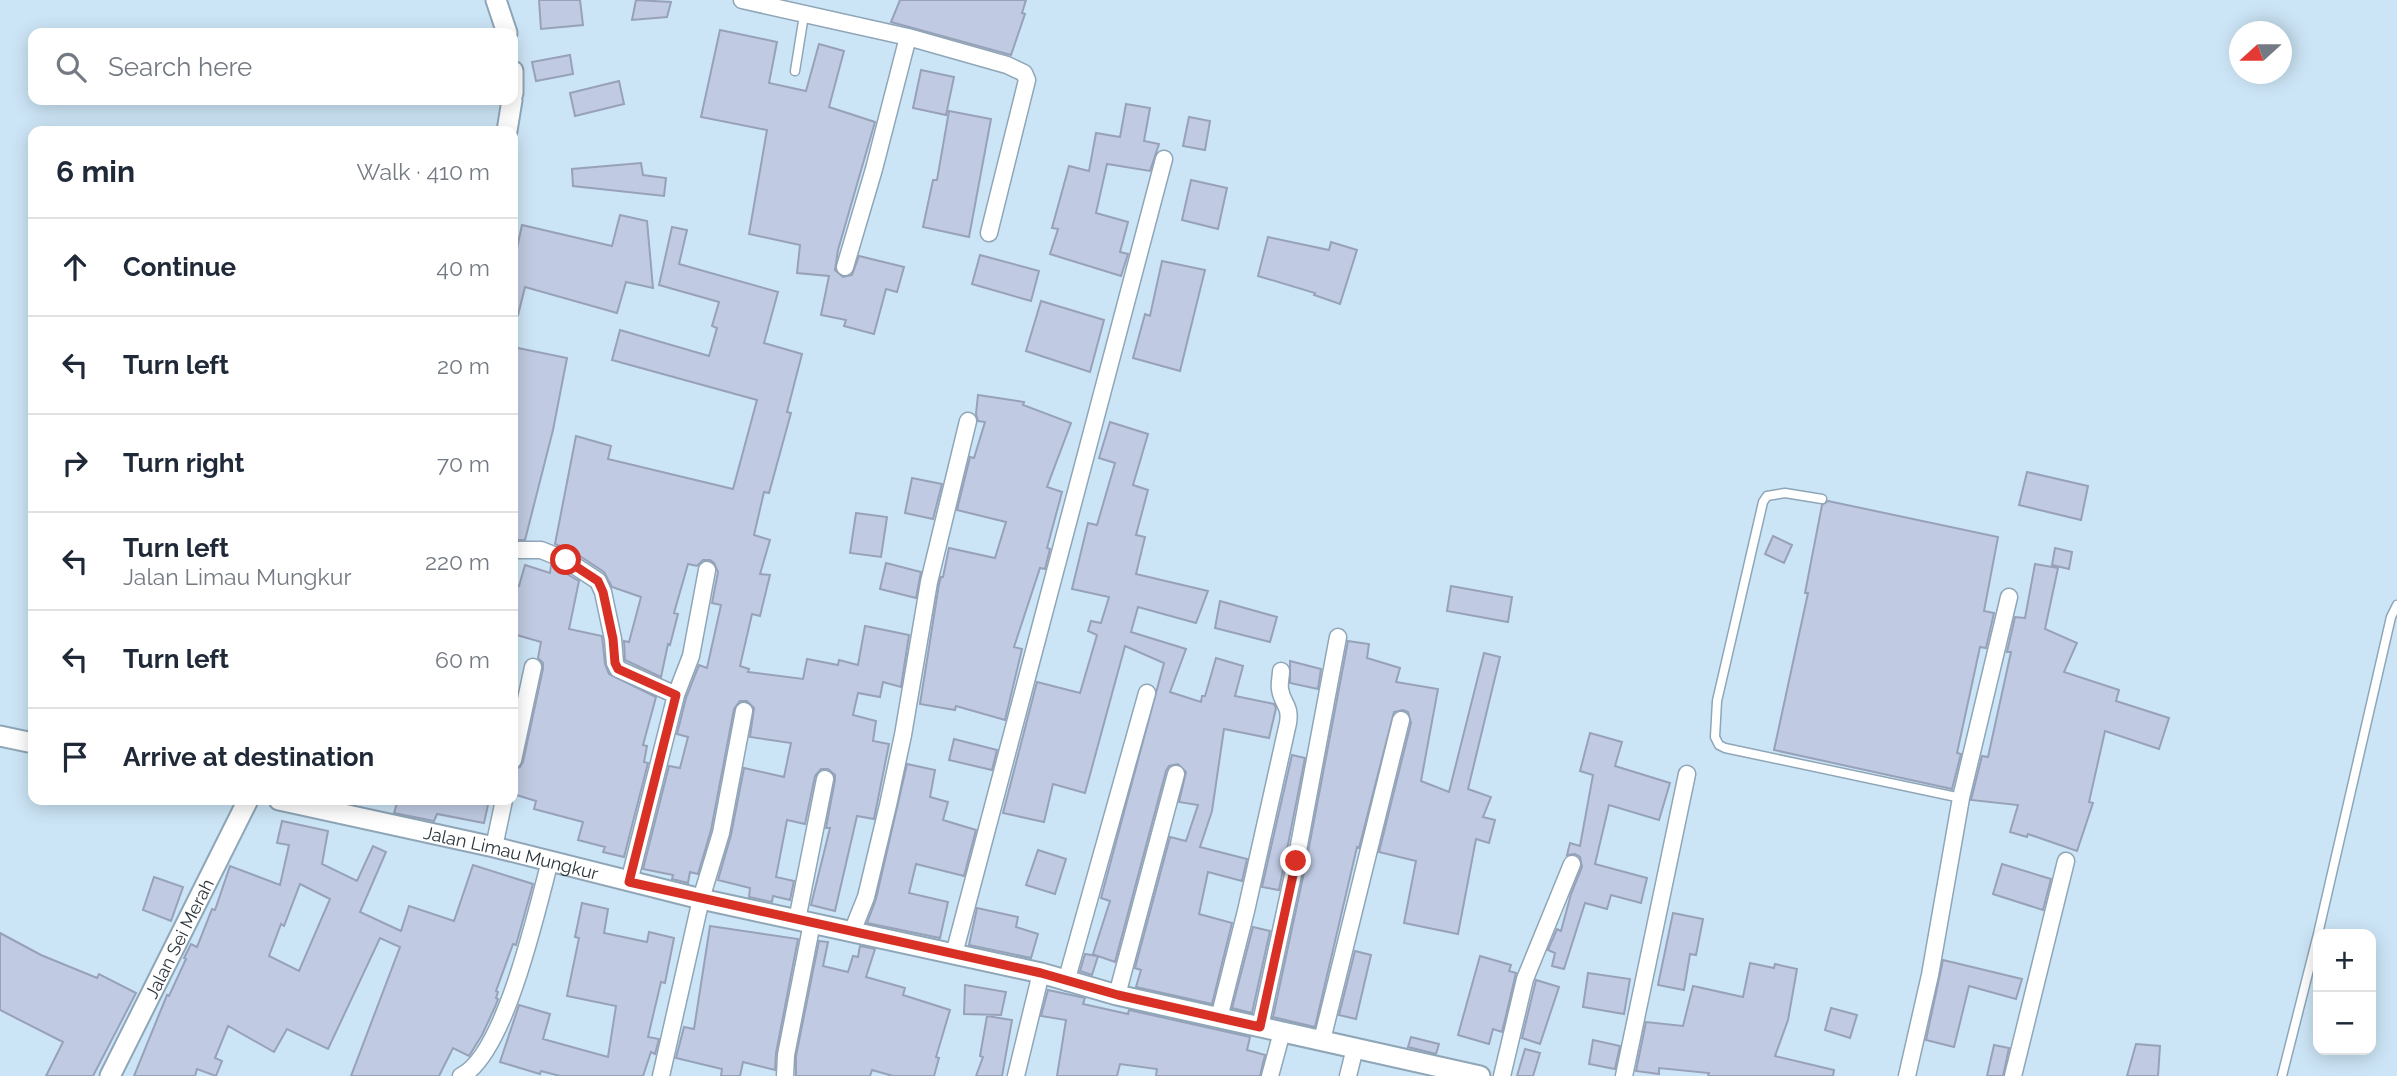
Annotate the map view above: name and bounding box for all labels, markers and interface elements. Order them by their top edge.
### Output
north arrow [2229,21,2292,84]
search box [28,28,518,105]
icon: search [52,48,90,86]
text: Search here [108,52,252,82]
text: 6 min [56,154,135,189]
text: Walk · 410 m [357,158,490,185]
icon: ahead [56,248,94,286]
text: Continue [123,252,236,282]
text: 40 m [436,254,490,281]
icon: left [56,346,94,384]
text: Turn left [123,350,229,380]
text: 20 m [437,352,490,379]
icon: right [56,444,94,482]
text: Turn right [123,448,244,478]
text: 70 m [437,450,490,477]
text: Turn left [123,533,229,563]
icon: left [56,542,94,580]
route start [550,544,581,575]
text: 220 m [425,548,490,575]
text: Jalan Limau Mungkur [123,563,351,590]
icon: left [56,640,94,678]
text: Turn left [123,644,229,674]
text: 60 m [435,646,490,673]
icon: arrive [56,738,94,776]
text: Arrive at destination [123,742,374,772]
street label: Jalan Limau Mungkur [422,821,601,884]
route end [1280,845,1311,876]
street label: Jalan Sei Merah [140,875,218,1002]
map controls [2313,929,2376,1055]
button: + [2313,929,2376,992]
button: − [2313,992,2376,1055]

